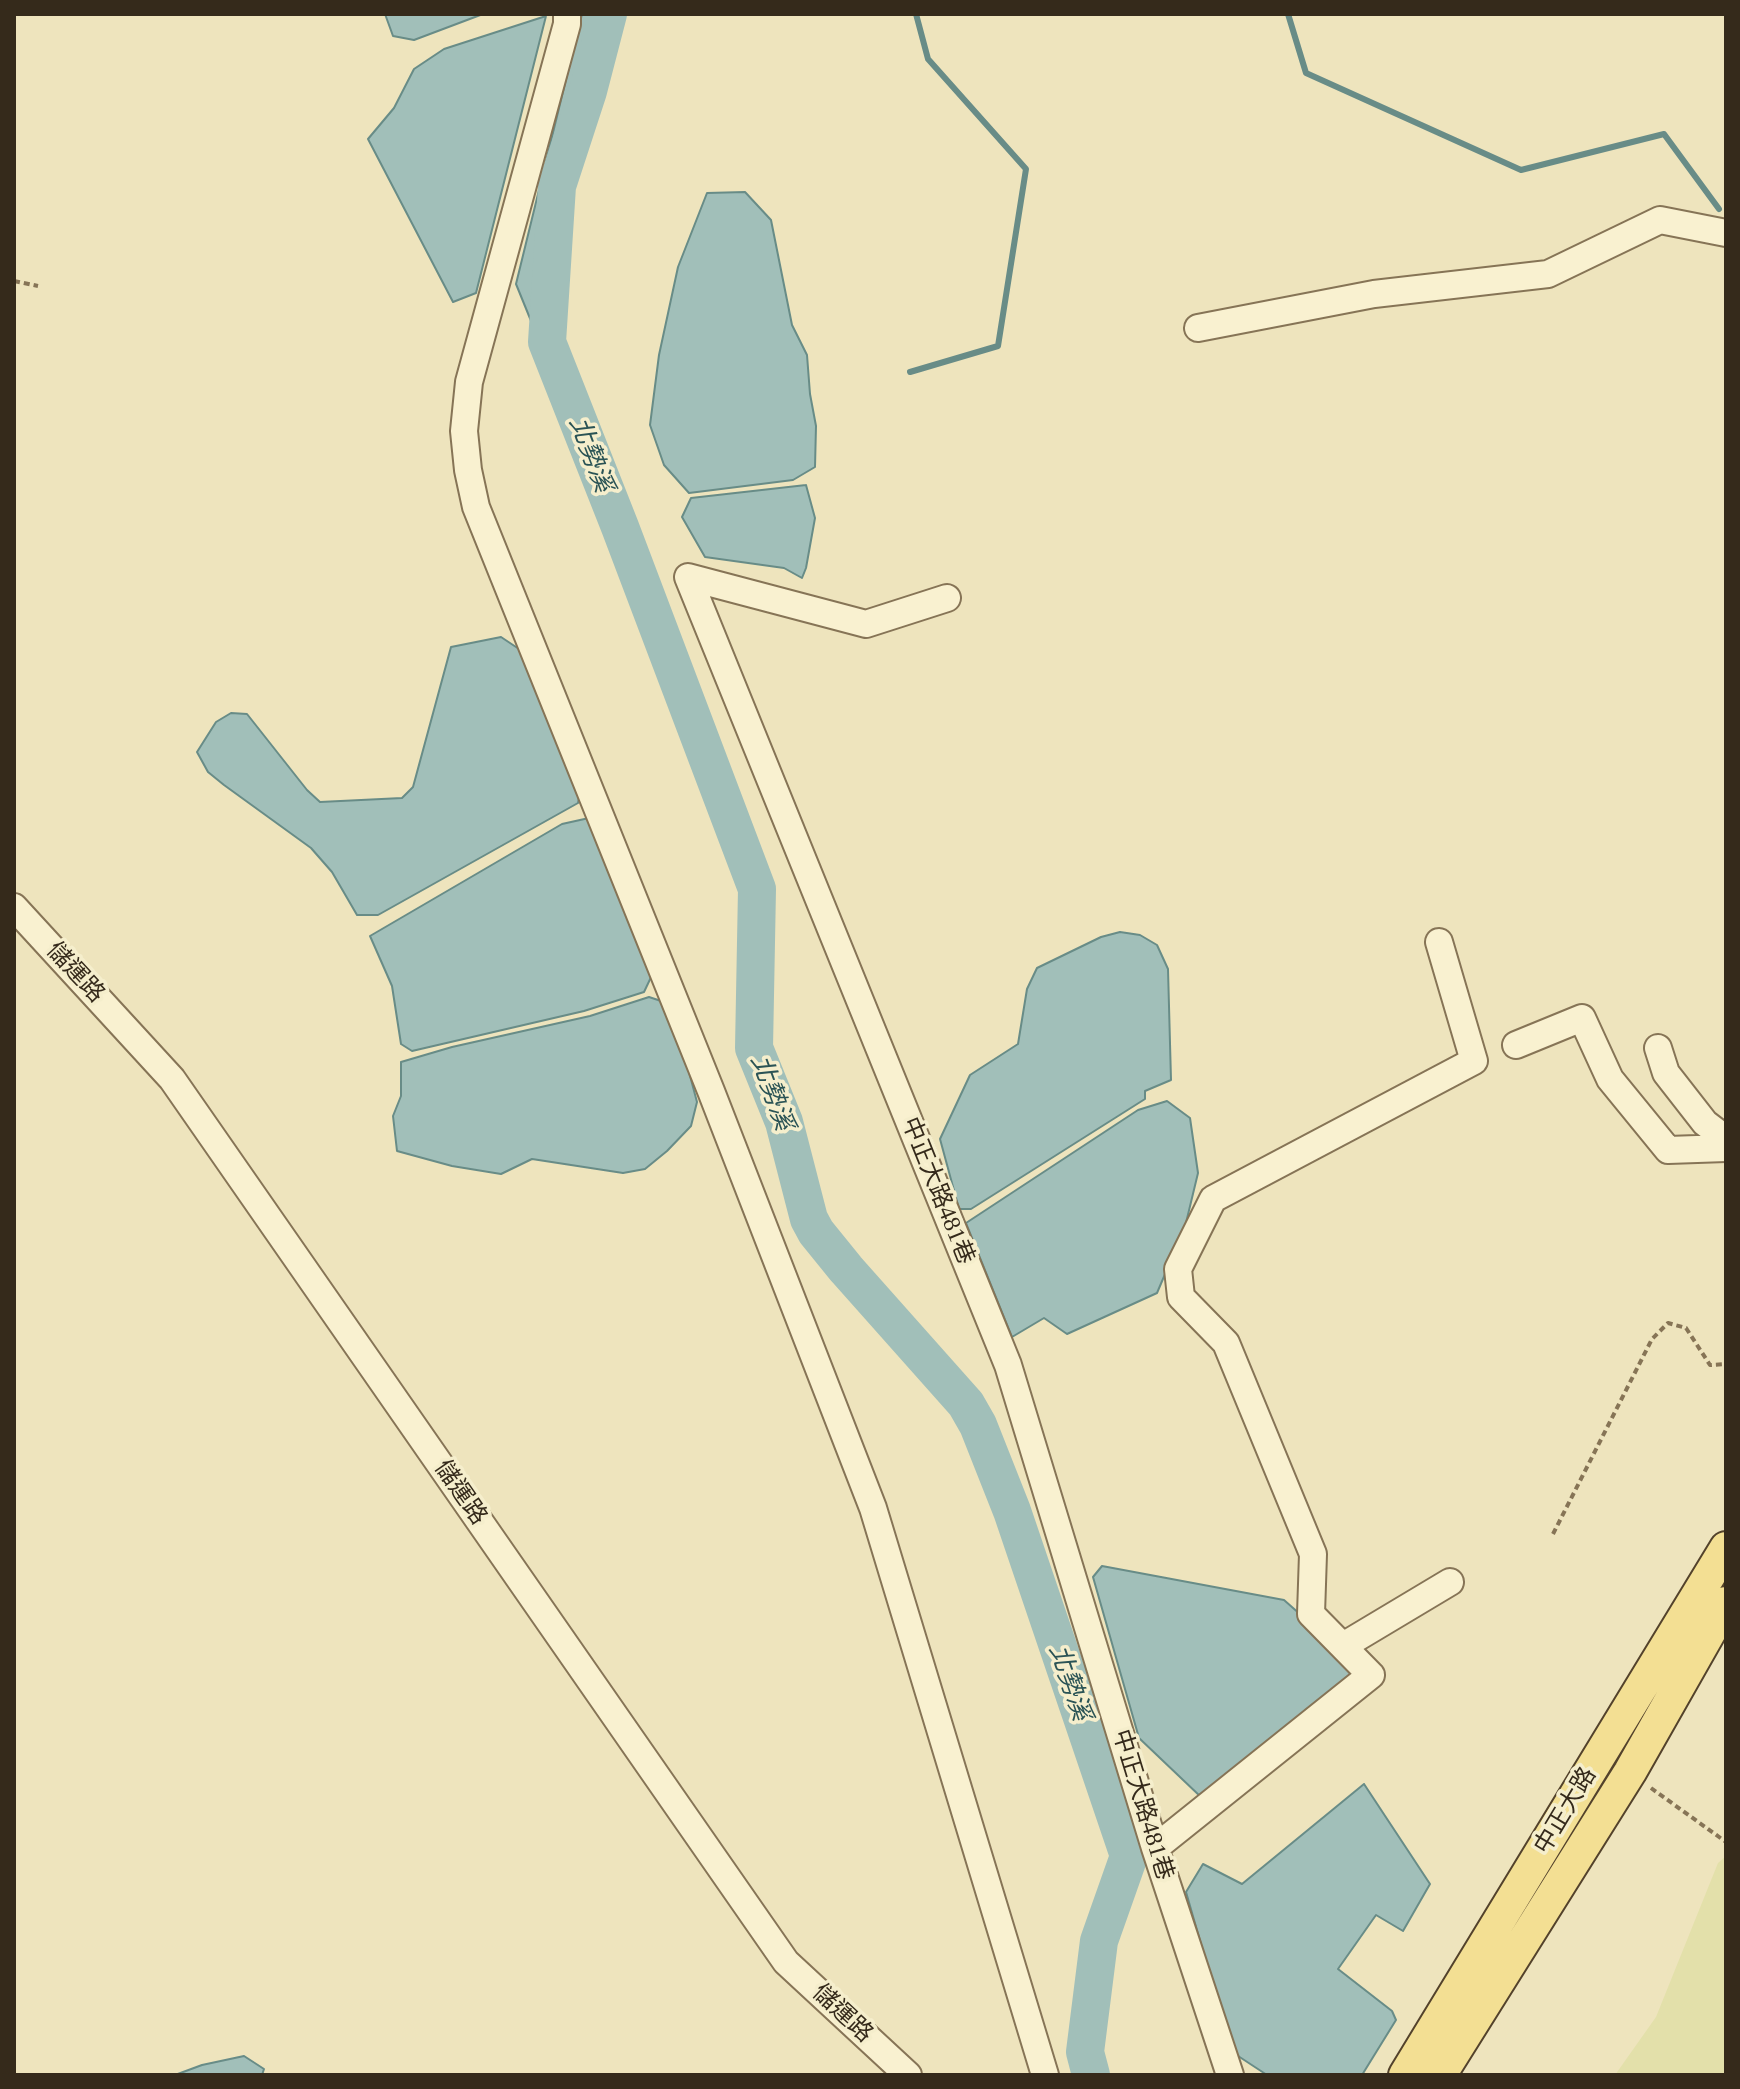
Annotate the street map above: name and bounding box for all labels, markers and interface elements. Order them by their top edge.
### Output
water label: 北勢溪 [561,413,619,497]
street label: 儲運路 [40,937,110,1009]
water label: 北勢溪 [743,1051,799,1135]
street label: 中正大路481巷 [894,1113,980,1269]
street label: 儲運路 [428,1455,492,1531]
water label: 北勢溪 [1042,1641,1096,1725]
street label: 中正大路481巷 [1105,1726,1179,1884]
street label: 中正大路 [1529,1762,1603,1860]
street label: 儲運路 [806,1979,878,2049]

